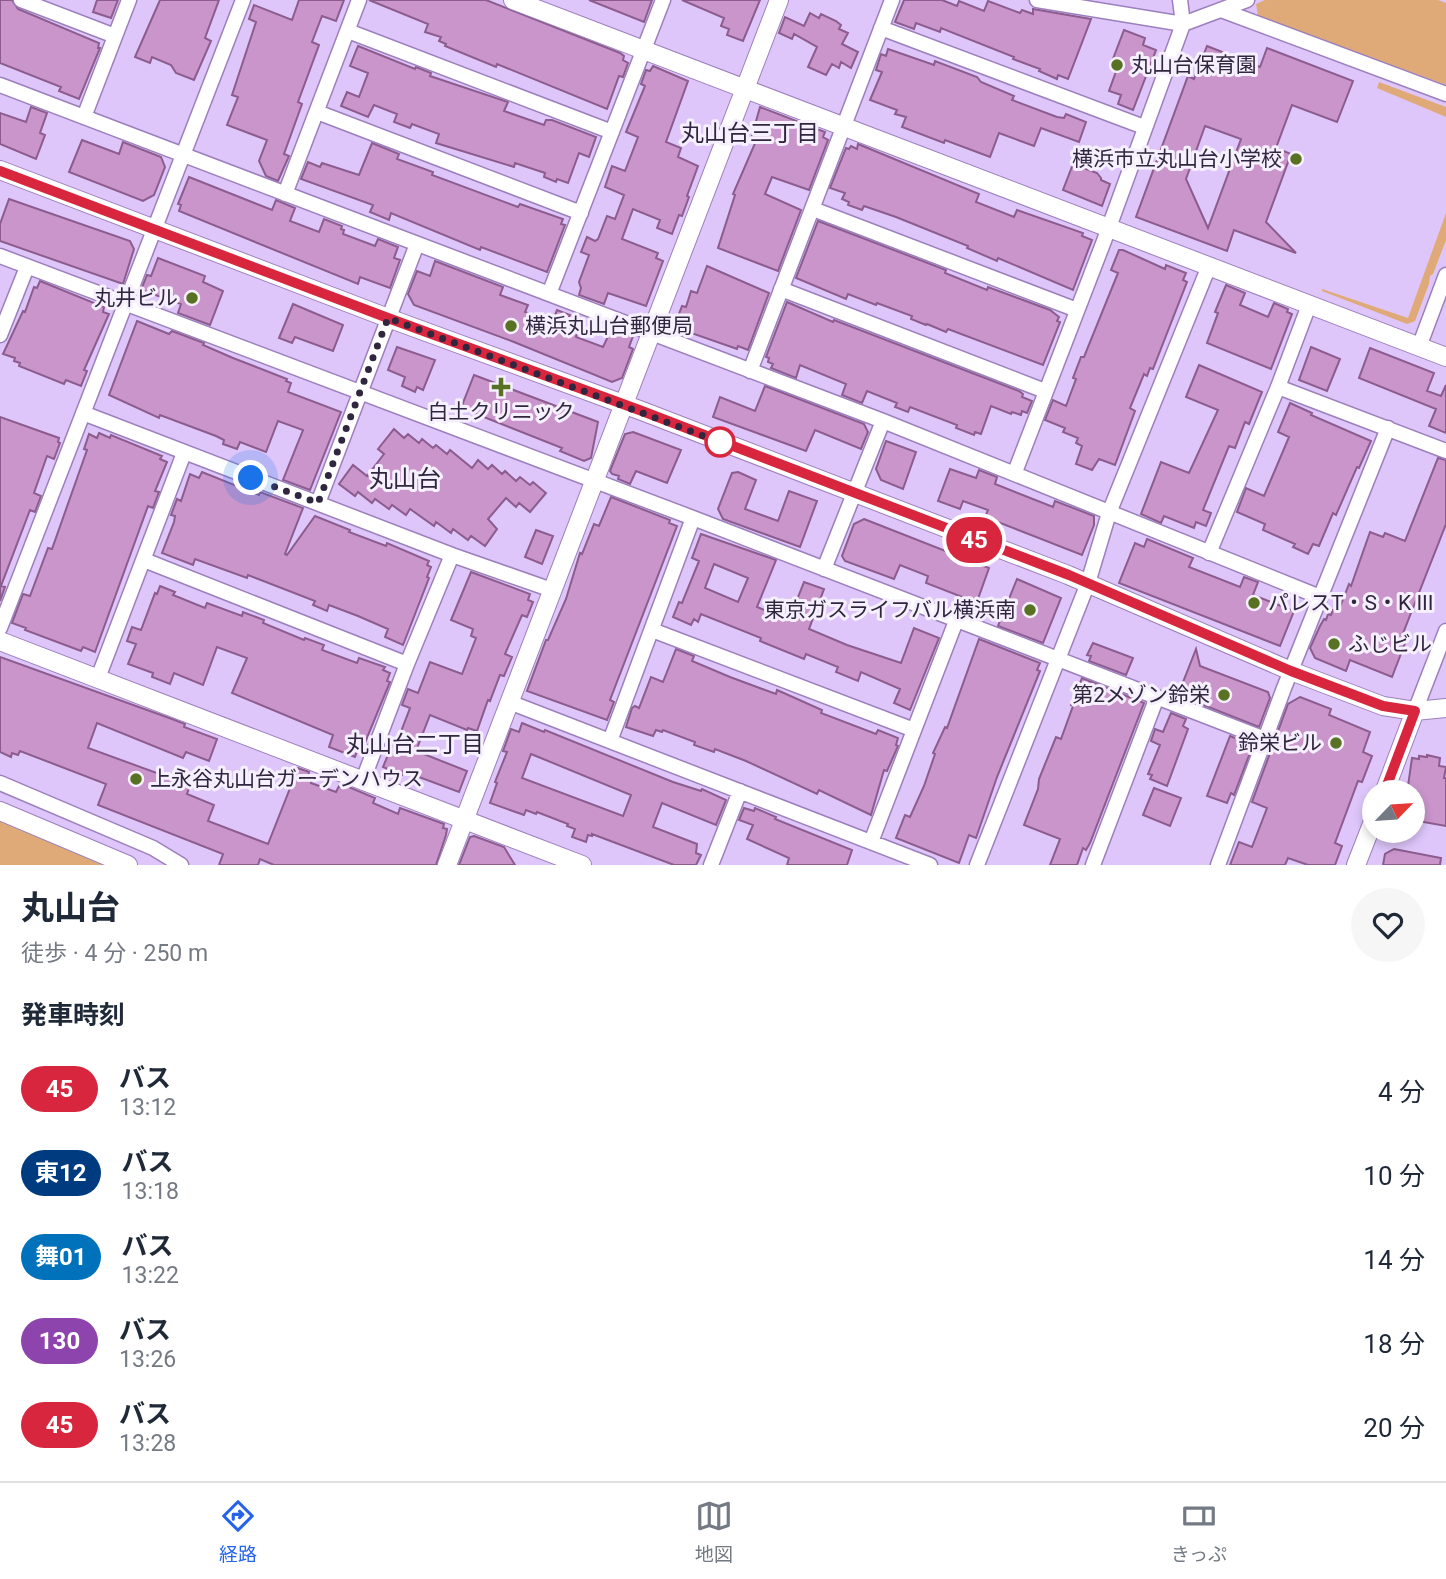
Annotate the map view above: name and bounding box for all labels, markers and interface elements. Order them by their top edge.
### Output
place label: 丸山台保育園 [1131,53,1257,77]
marker: 丸山台保育園 [1109,57,1125,73]
district label: 丸山台三丁目 [681,120,819,147]
place label: 横浜市立丸山台小学校 [1072,147,1282,171]
marker: 横浜市立丸山台小学校 [1288,151,1304,167]
place label: 丸井ビル [94,286,178,310]
marker: 丸井ビル [184,290,200,306]
place label: 横浜丸山台郵便局 [525,314,693,338]
marker: 横浜丸山台郵便局 [503,318,519,334]
marker: 白土クリニック [491,377,511,397]
place label: 白土クリニック [428,400,575,424]
unlabelled marker [705,427,735,457]
your location [233,460,268,495]
district label: 丸山台 [369,465,441,493]
line badge: 45 [942,517,1006,563]
text: 45 [960,526,988,554]
place label: パレスT・S・K III [1268,591,1434,615]
marker: パレスT・S・K III [1246,595,1262,611]
place label: 東京ガスライフバル横浜南 [764,598,1016,622]
marker: 東京ガスライフバル横浜南 [1022,602,1038,618]
place label: ふじビル [1348,632,1432,656]
marker: ふじビル [1326,636,1342,652]
place label: 第2メゾン鈴栄 [1072,683,1210,707]
marker: 第2メゾン鈴栄 [1216,687,1232,703]
district label: 丸山台二丁目 [346,731,484,758]
place label: 鈴栄ビル [1238,731,1322,755]
marker: 鈴栄ビル [1328,735,1344,751]
place label: 上永谷丸山台ガーデンハウス [150,767,423,791]
marker: 上永谷丸山台ガーデンハウス [128,771,144,787]
north arrow [1362,780,1424,844]
map controls [1362,780,1425,843]
text: 丸山台 [21,888,120,927]
button: heart [1351,888,1425,962]
text: 徒歩 · 4 分 · 250 m [21,940,208,967]
text: 発車時刻 [21,1000,125,1030]
text: バス [119,1063,171,1093]
text: 45 [46,1075,73,1103]
text: 4 分 [1378,1077,1425,1107]
text: 13:12 [119,1094,176,1121]
text: バス [122,1147,174,1177]
text: 東12 [35,1159,87,1187]
text: 10 分 [1363,1161,1425,1191]
text: 13:18 [122,1178,179,1205]
text: バス [122,1231,174,1261]
text: 舞01 [35,1243,87,1271]
text: 14 分 [1363,1245,1425,1275]
text: 13:22 [122,1262,179,1289]
text: バス [119,1315,171,1345]
text: 130 [39,1327,80,1355]
text: 18 分 [1363,1329,1425,1359]
text: 13:26 [119,1346,176,1373]
text: バス [119,1399,171,1429]
text: 45 [46,1411,73,1439]
text: 20 分 [1363,1413,1425,1443]
text: 13:28 [119,1430,176,1457]
tab: 経路 [219,1497,257,1566]
tab: 地図 [695,1497,733,1566]
tab: きっぷ [1171,1497,1227,1566]

